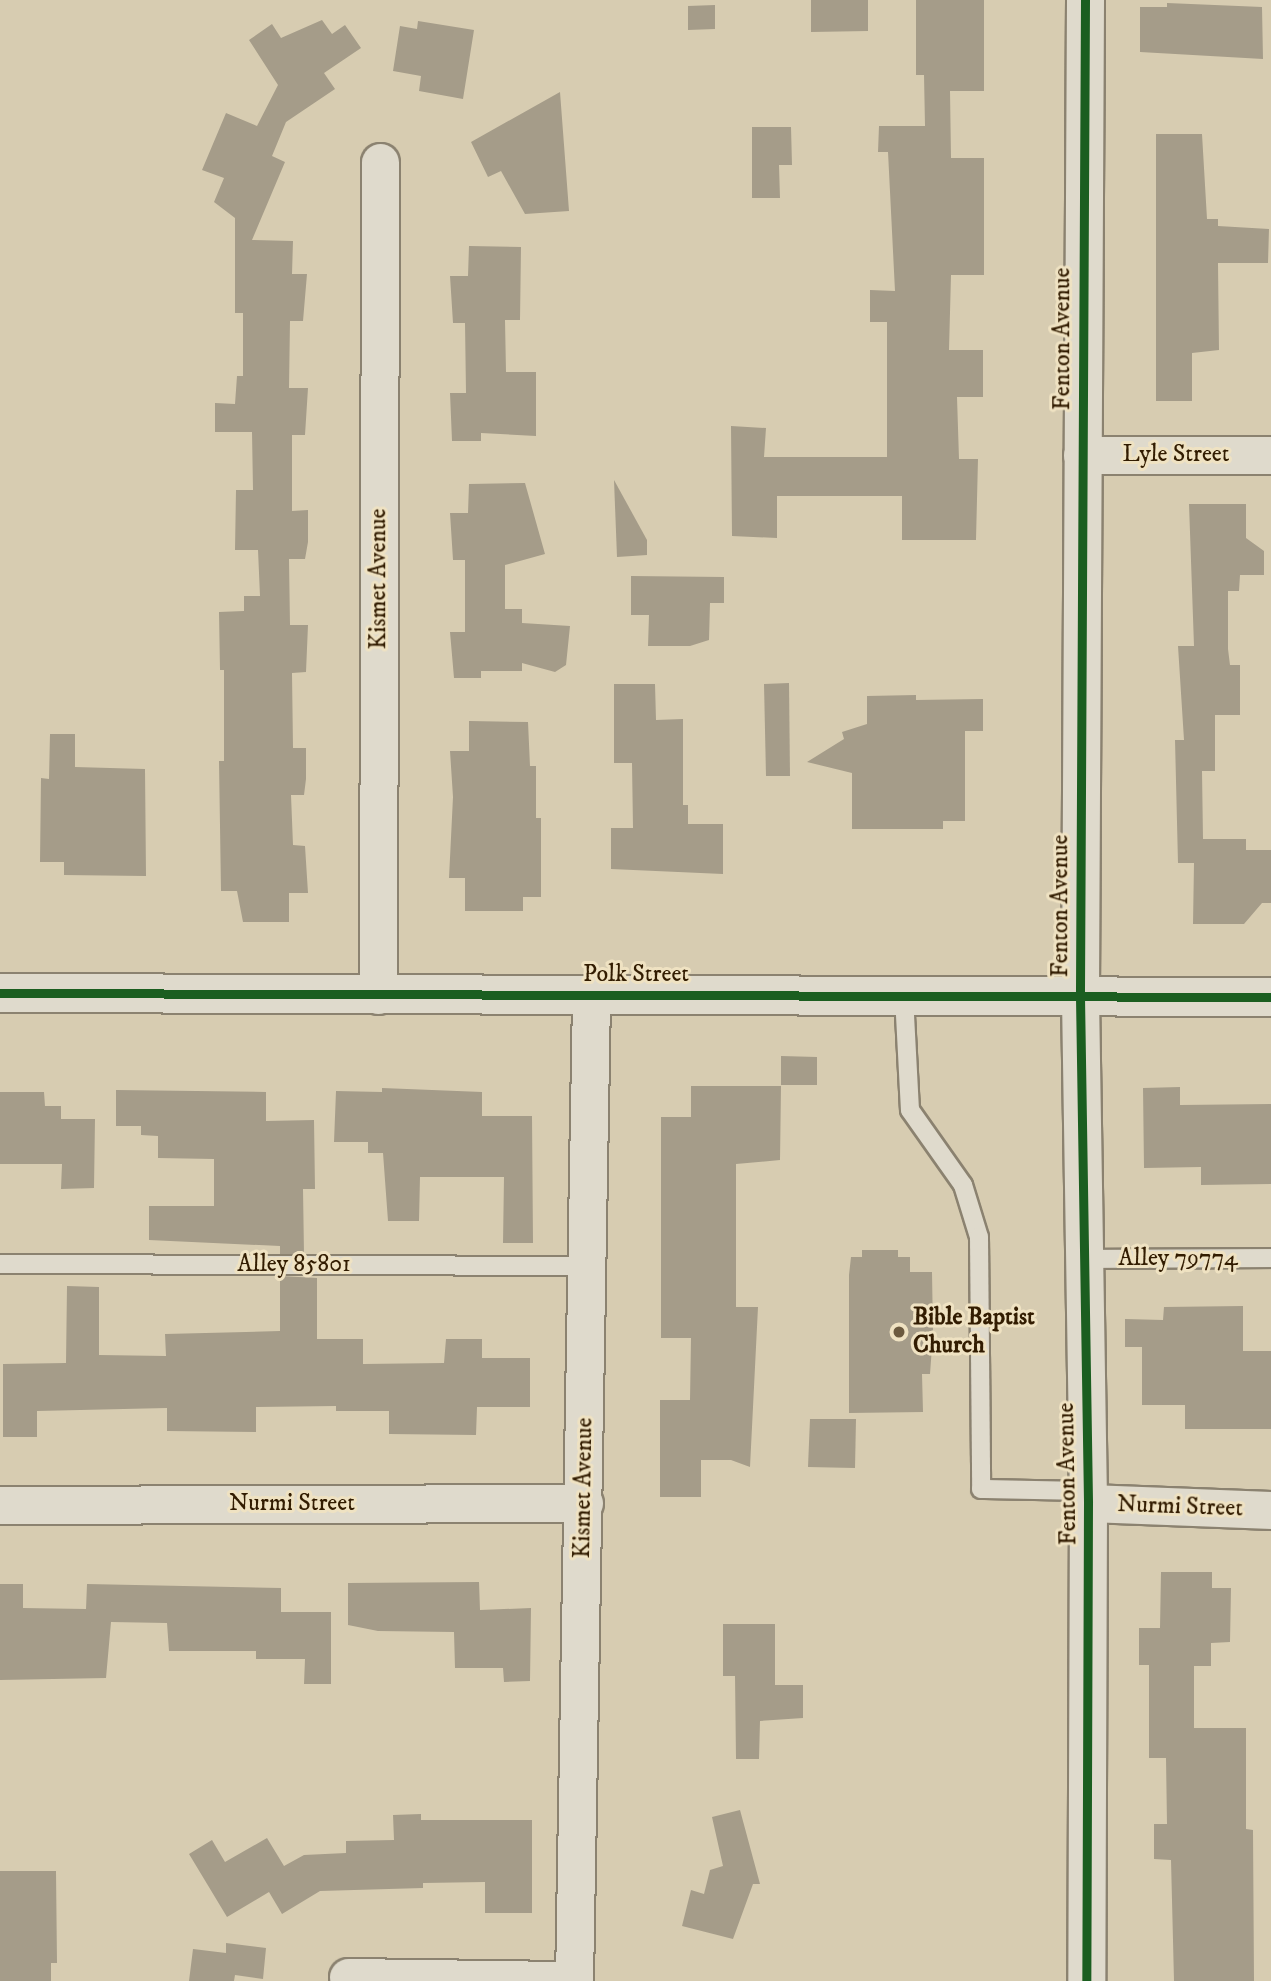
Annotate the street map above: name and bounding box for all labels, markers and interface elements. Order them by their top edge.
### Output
street label: Fenton Avenue [1049,268,1077,410]
street label: Lyle Street [1123,441,1229,469]
street label: Kismet Avenue [365,509,393,649]
street label: Fenton Avenue [1047,835,1075,977]
street label: Polk Street [583,961,689,989]
street label: Alley 79774 [1118,1245,1238,1273]
street label: Alley 85801 [237,1251,351,1279]
place label: Bible Baptist Church [913,1304,1035,1360]
marker: Bible Baptist Church [891,1324,907,1340]
street label: Fenton Avenue [1052,1402,1084,1546]
street label: Kismet Avenue [568,1417,600,1559]
street label: Nurmi Street [229,1490,355,1518]
street label: Nurmi Street [1117,1490,1243,1524]

